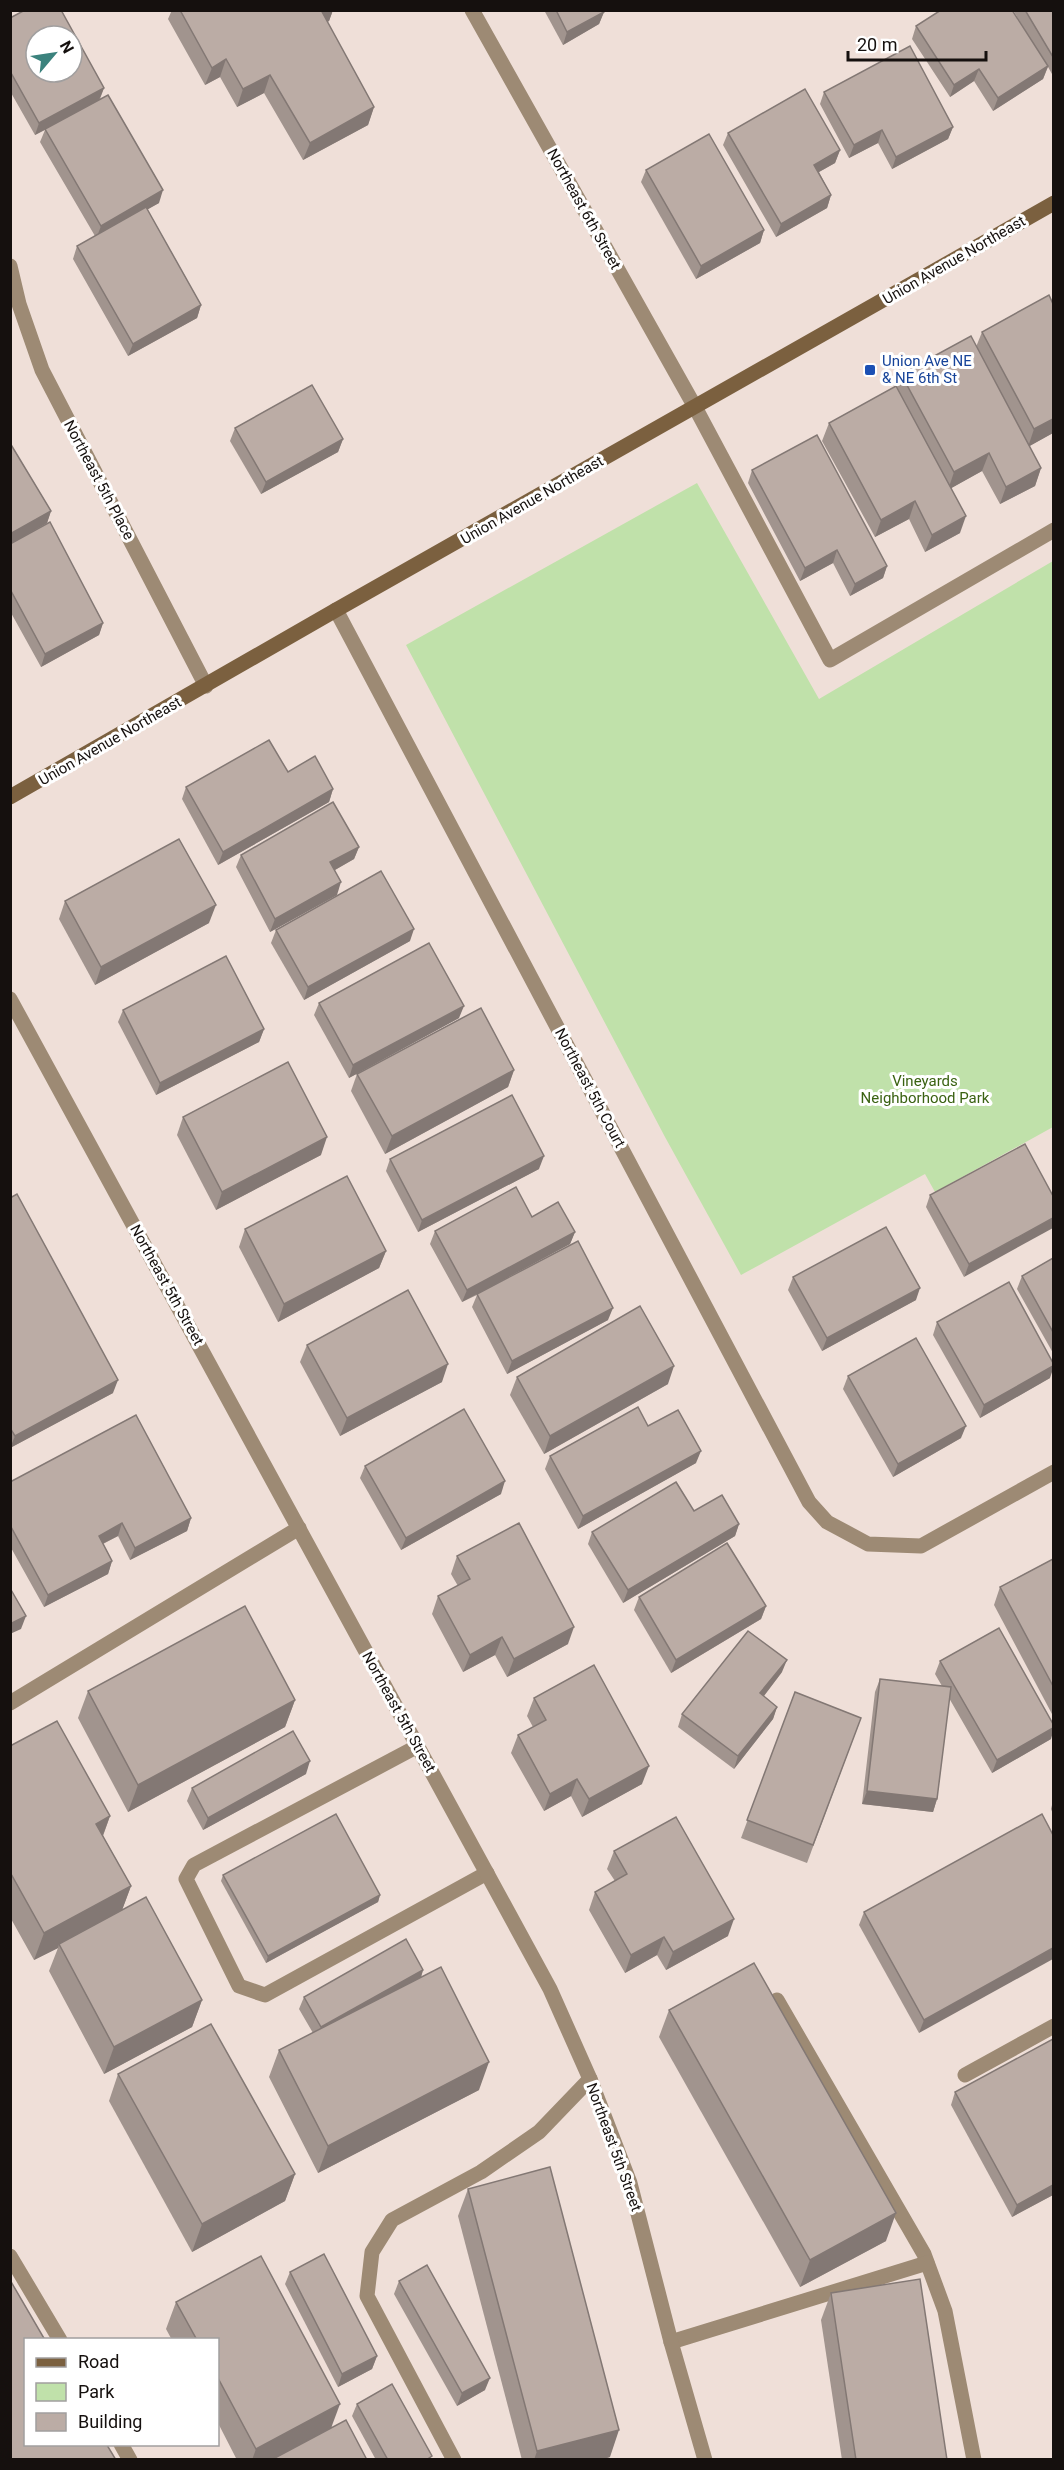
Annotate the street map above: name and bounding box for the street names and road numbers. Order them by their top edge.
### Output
street label: Northeast 6th Street [543,145,625,273]
street label: Union Avenue Northeast [880,212,1029,308]
street label: Northeast 5th Place [60,417,138,543]
street label: Union Avenue Northeast [458,452,607,548]
street label: Union Avenue Northeast [36,693,185,789]
street label: Northeast 5th Court [551,1025,629,1151]
street label: Northeast 5th Street [126,1221,208,1349]
street label: Northeast 5th Street [358,1648,440,1776]
street label: Northeast 5th Street [582,2080,646,2214]

